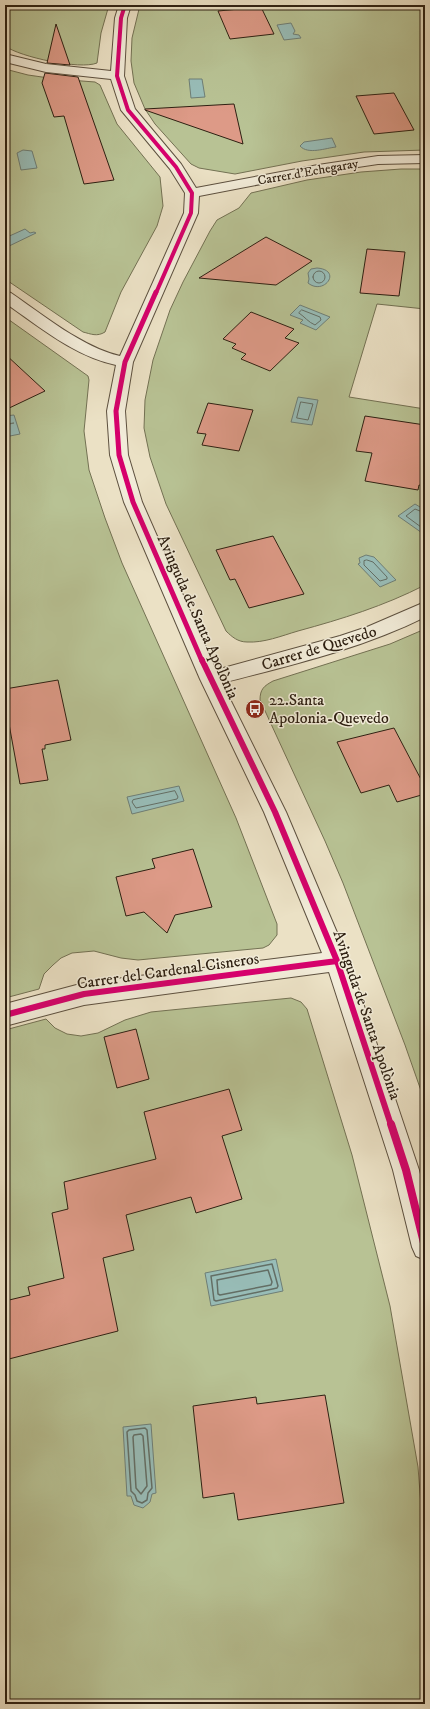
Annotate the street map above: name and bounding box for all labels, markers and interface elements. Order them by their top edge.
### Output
street label: Carrer d'Echegaray [256,155,360,189]
street label: Avinguda de Santa Apolònia [153,532,243,702]
street label: Carrer de Quevedo [259,621,379,675]
place label: 22.Santa Apolonia-Quevedo [269,690,389,728]
bus stop icon: 22.Santa Apolonia-Quevedo [244,698,266,720]
street label: Avinguda de Santa Apolònia [329,928,405,1102]
street label: Carrer del Cardenal Cisneros [76,948,260,994]

